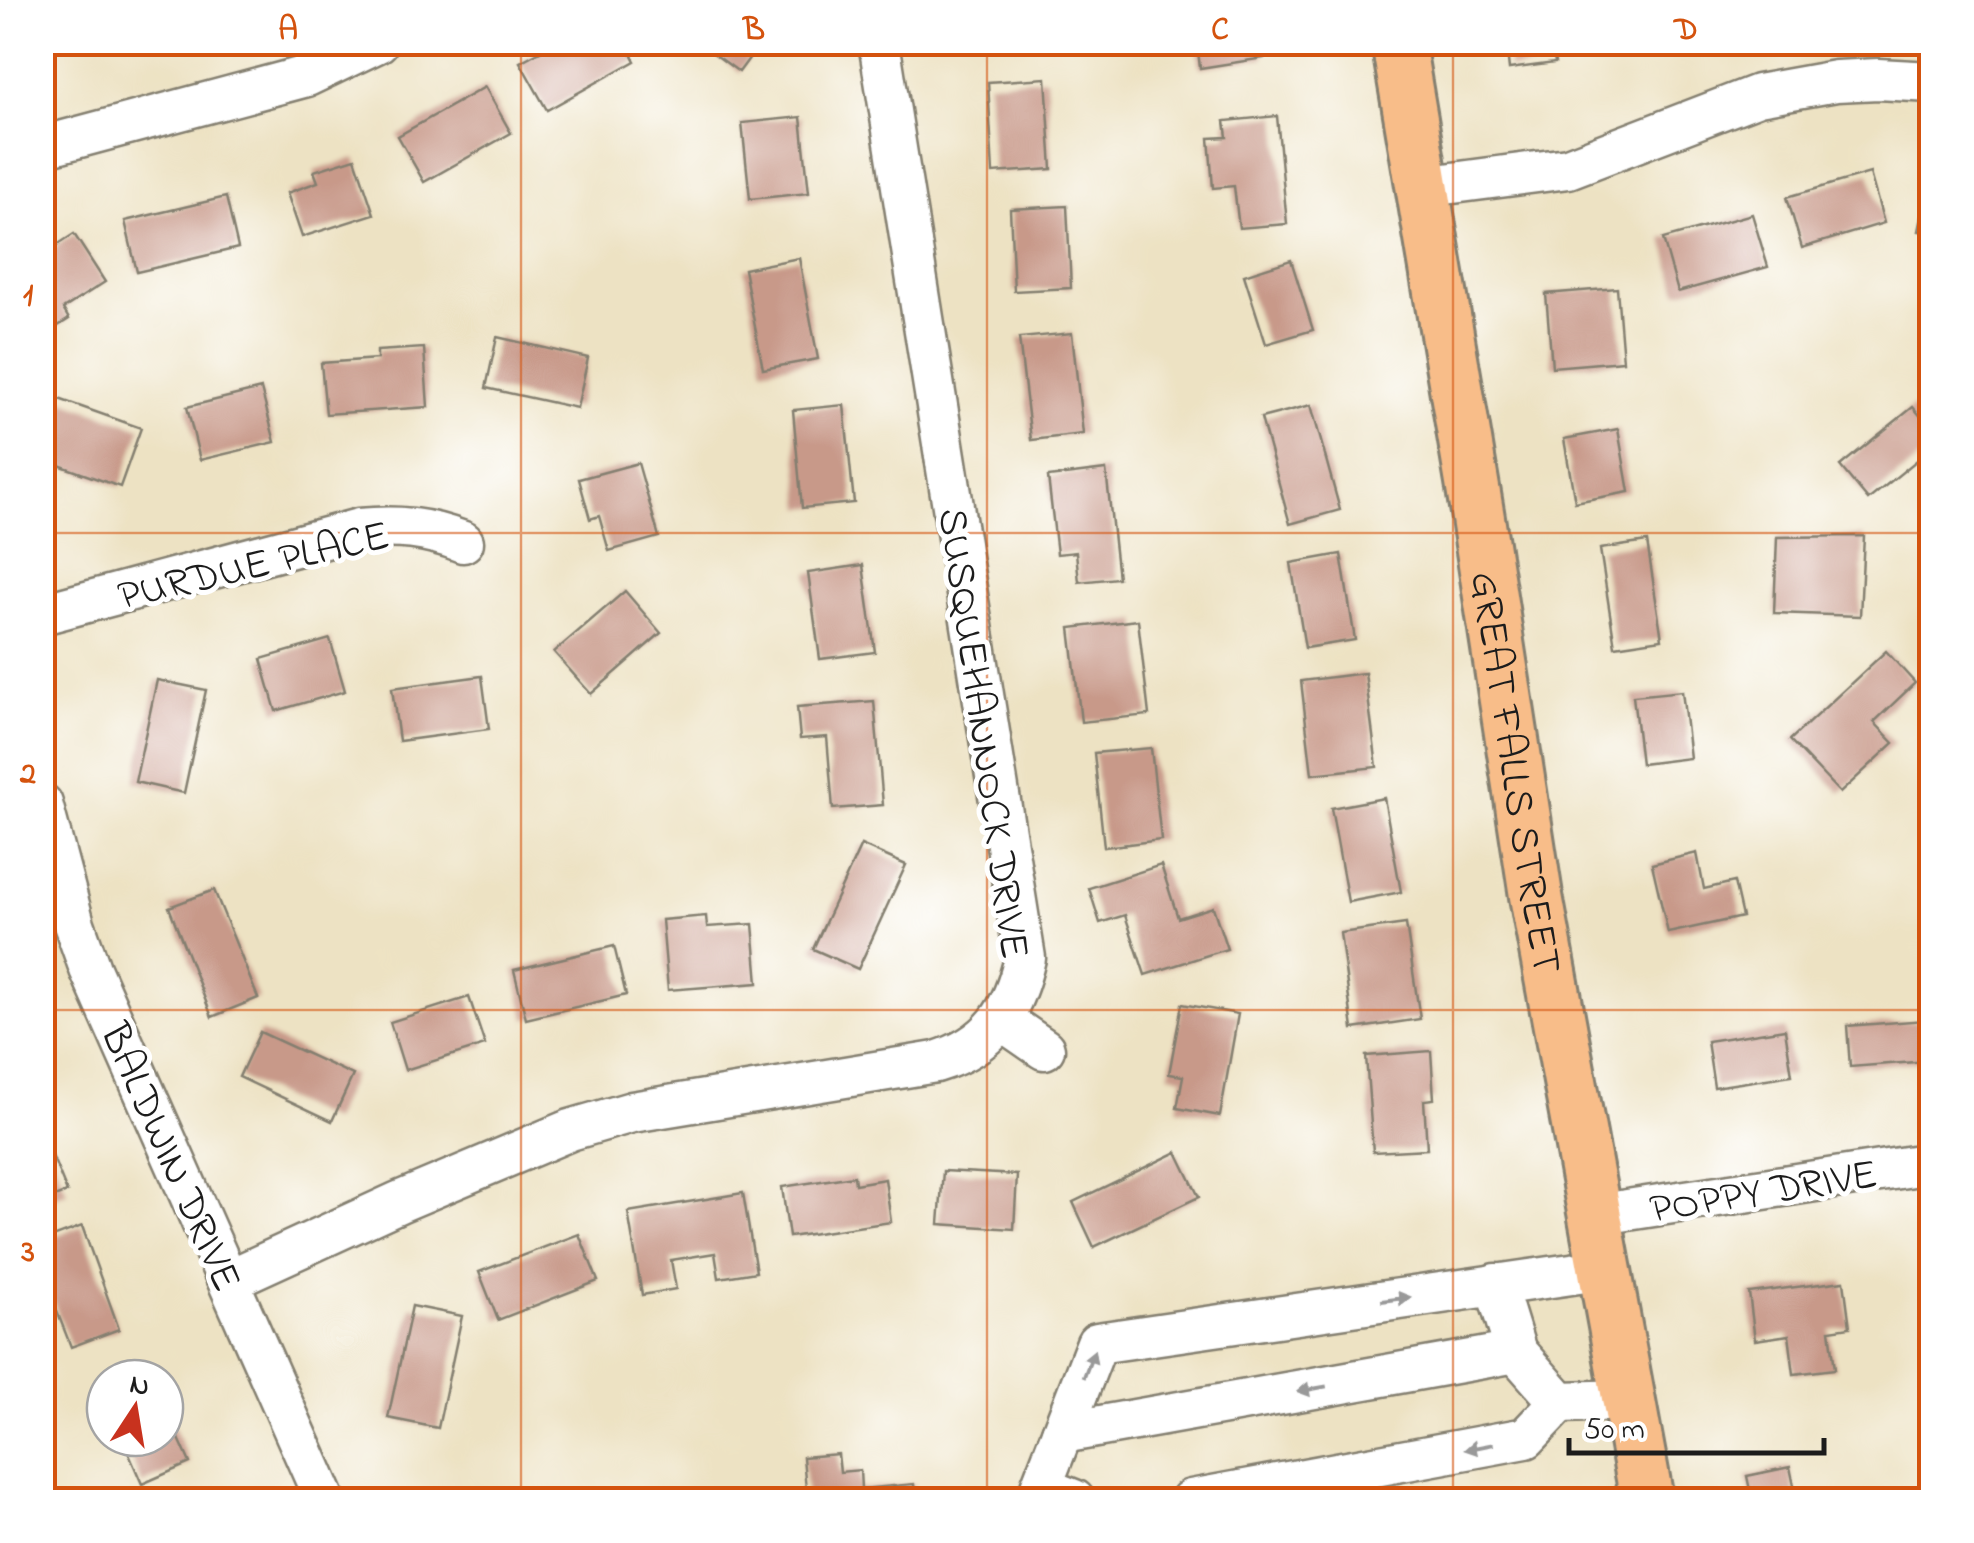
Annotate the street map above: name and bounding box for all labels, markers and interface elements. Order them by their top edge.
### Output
text: A [278,8,298,55]
text: B [741,8,765,55]
text: C [1211,8,1229,55]
text: D [1672,8,1698,55]
text: 1 [23,274,33,321]
street label: SUSQUEHANNOCK DRIVE [920,504,1043,963]
street label: PURDUE PLACE [112,507,396,628]
street label: GREAT FALLS STREET [1452,568,1576,979]
text: 2 [19,752,36,799]
street label: BALDWIN DRIVE [82,1013,255,1302]
street label: POPPY DRIVE [1646,1145,1882,1242]
text: 3 [20,1230,35,1277]
one-way arrow [1381,1291,1413,1306]
one-way arrow [1082,1349,1097,1379]
north arrow [85,1358,185,1458]
text: N [126,1365,153,1409]
one-way arrow [1296,1382,1327,1397]
scale bar [1569,1393,1824,1455]
text: 50 m [1584,1409,1645,1453]
one-way arrow [1463,1440,1494,1455]

